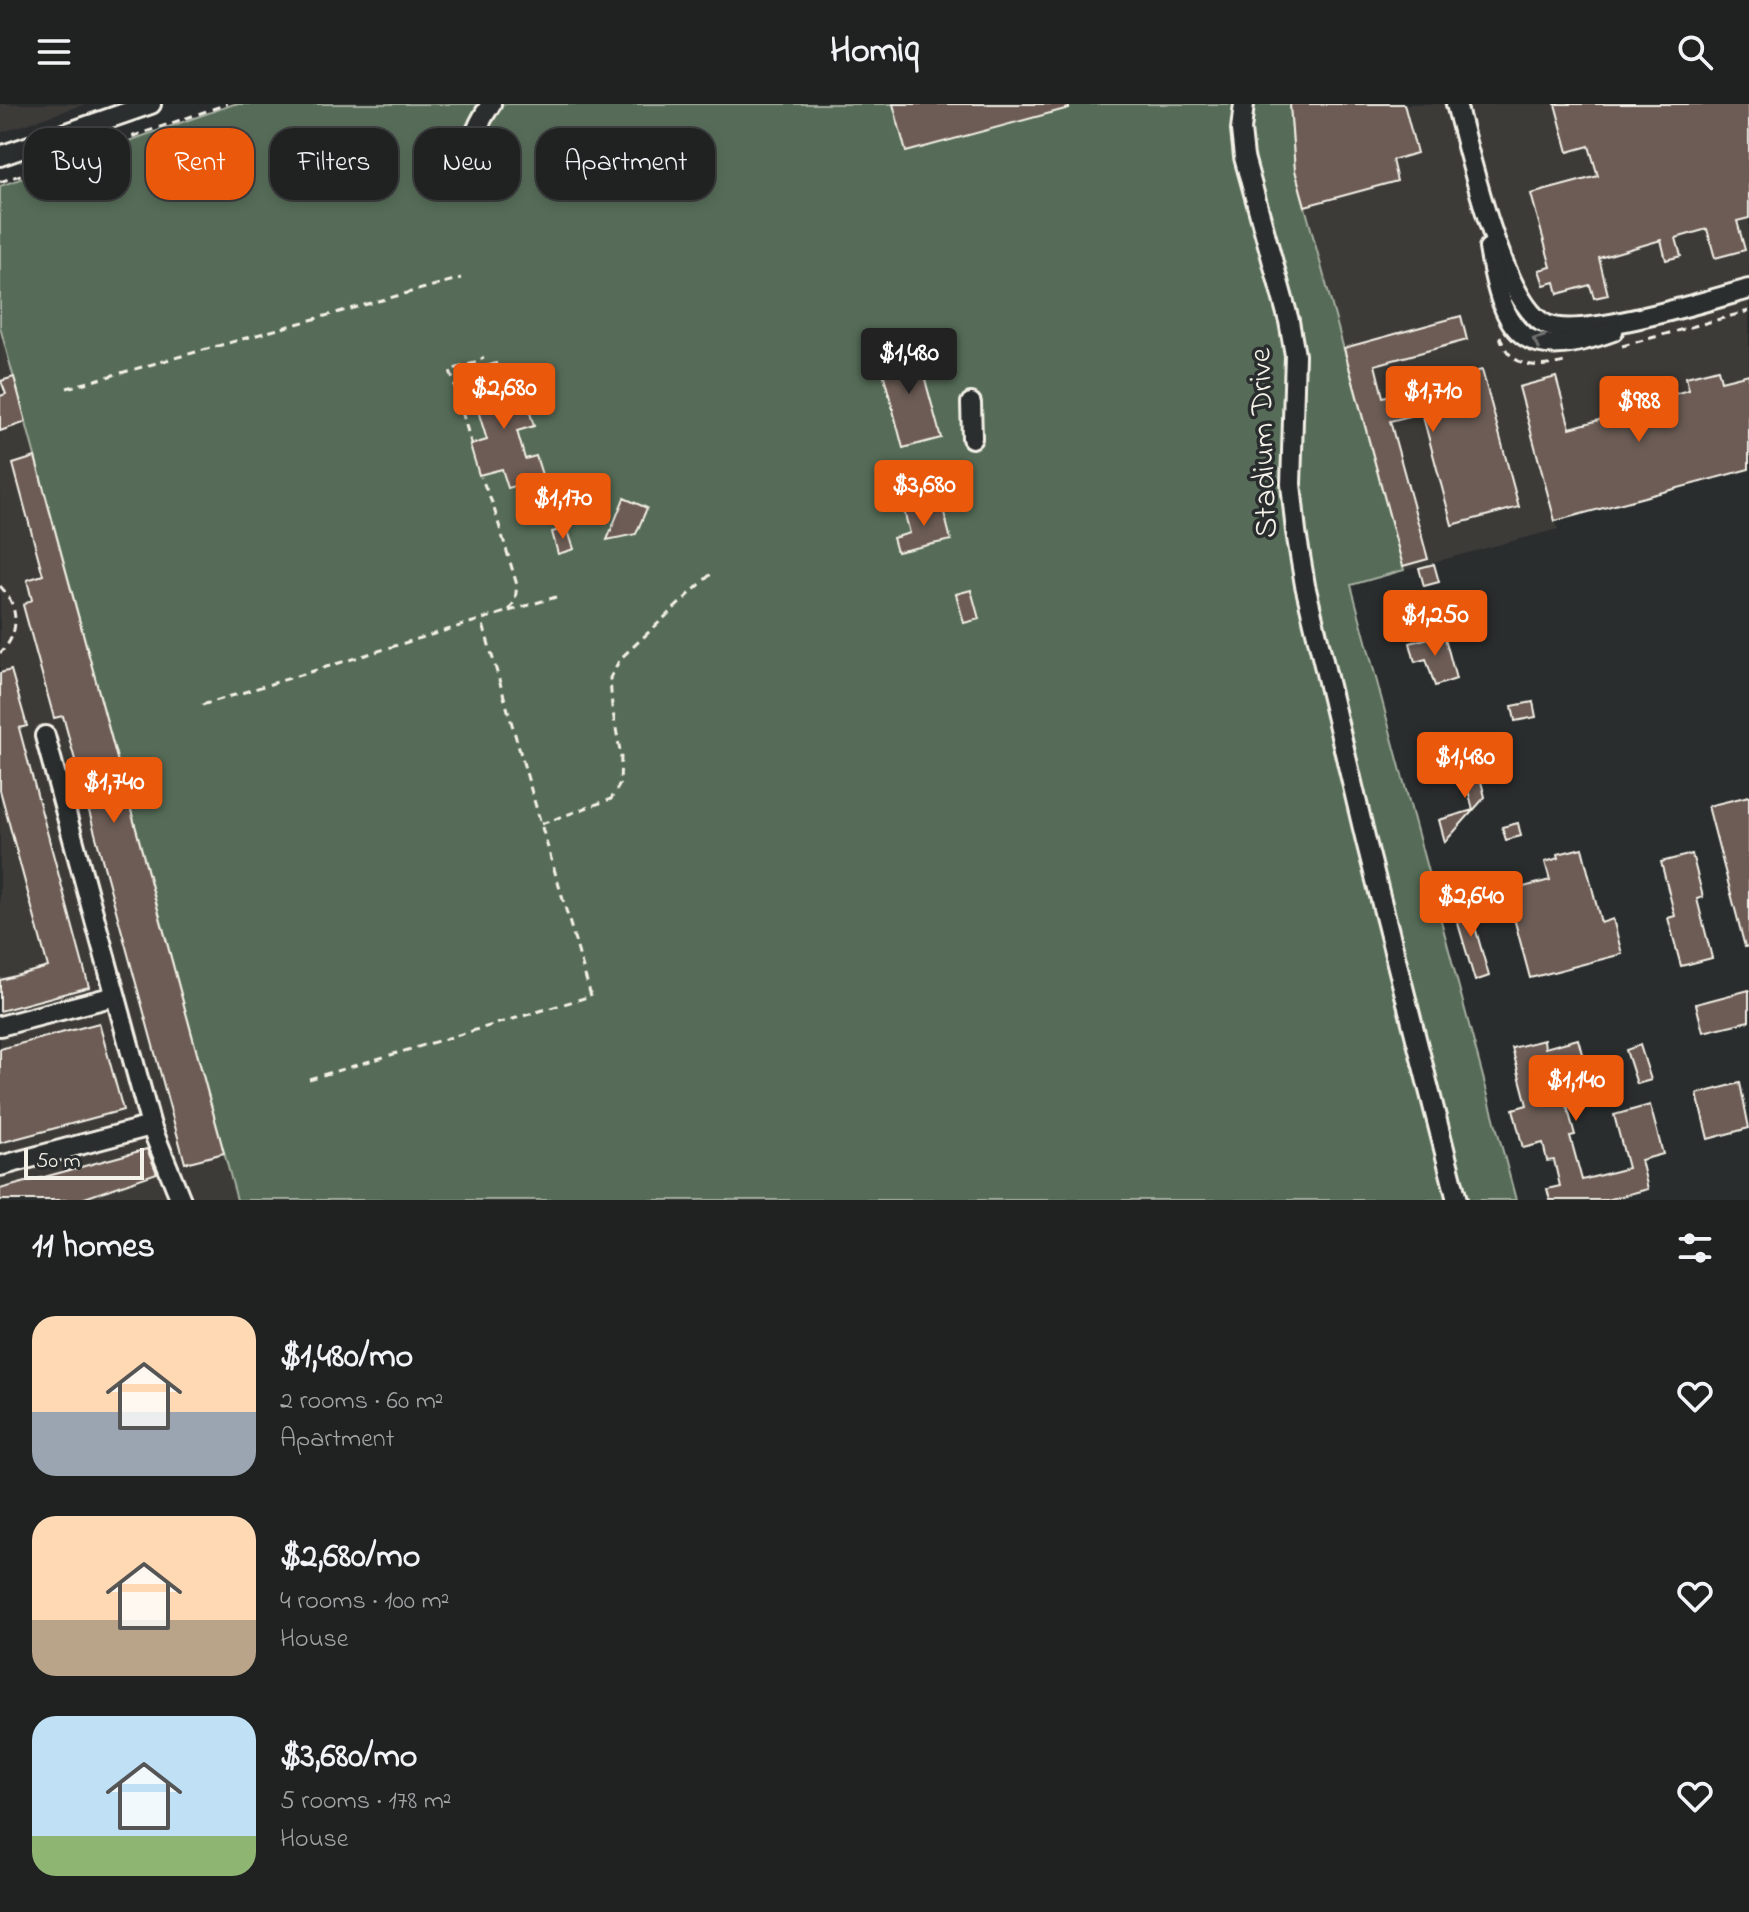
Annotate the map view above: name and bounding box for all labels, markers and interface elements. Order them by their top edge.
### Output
text: Homiq [830,26,919,79]
icon: menu [32,30,76,74]
icon: search [1673,30,1717,74]
chip: Buy [24,128,130,200]
chip: Rent [146,128,254,200]
chip: Filters [270,128,398,200]
chip: New [414,128,520,200]
chip: Apartment [536,128,715,200]
pin: $1,480 [844,328,974,396]
one-way arrow [1531,334,1545,351]
text: $1,480 [879,335,939,373]
street label: Stadium Drive [1238,346,1292,539]
pin: $2,680 [439,363,569,431]
pin: $1,710 [1368,366,1498,434]
text: $2,680 [471,370,537,408]
text: $1,710 [1404,373,1462,411]
pin: $988 [1592,376,1686,444]
text: $988 [1617,383,1661,421]
pin: $3,680 [859,460,989,528]
text: $3,680 [892,467,956,505]
pin: $1,170 [498,473,628,541]
text: $1,170 [534,480,592,518]
pin: $1,250 [1370,590,1500,658]
text: $1,250 [1401,597,1469,635]
pin: $1,480 [1400,732,1530,800]
text: $1,480 [1435,739,1495,777]
pin: $1,740 [49,757,179,825]
text: $1,740 [83,764,145,802]
pin: $2,640 [1406,871,1536,939]
text: $2,640 [1438,878,1504,916]
pin: $1,140 [1511,1055,1641,1123]
text: $1,140 [1547,1062,1605,1100]
scale bar [24,1144,144,1180]
text: 50 m [36,1146,81,1178]
text: 11 homes [32,1223,155,1273]
icon: filters [1673,1226,1717,1270]
text: $1,480/mo [280,1333,413,1383]
icon: home [96,1348,192,1444]
icon: heart [1673,1374,1717,1418]
text: 2 rooms · 60 m² [280,1383,444,1421]
text: Apartment [280,1421,394,1459]
text: $2,680/mo [280,1533,420,1583]
icon: home [96,1548,192,1644]
icon: heart [1673,1574,1717,1618]
text: 4 rooms · 100 m² [280,1583,449,1621]
text: House [280,1621,348,1659]
text: $3,680/mo [280,1733,417,1783]
icon: home [96,1748,192,1844]
icon: heart [1673,1774,1717,1818]
text: 5 rooms · 178 m² [280,1783,452,1821]
text: House [280,1821,348,1859]

